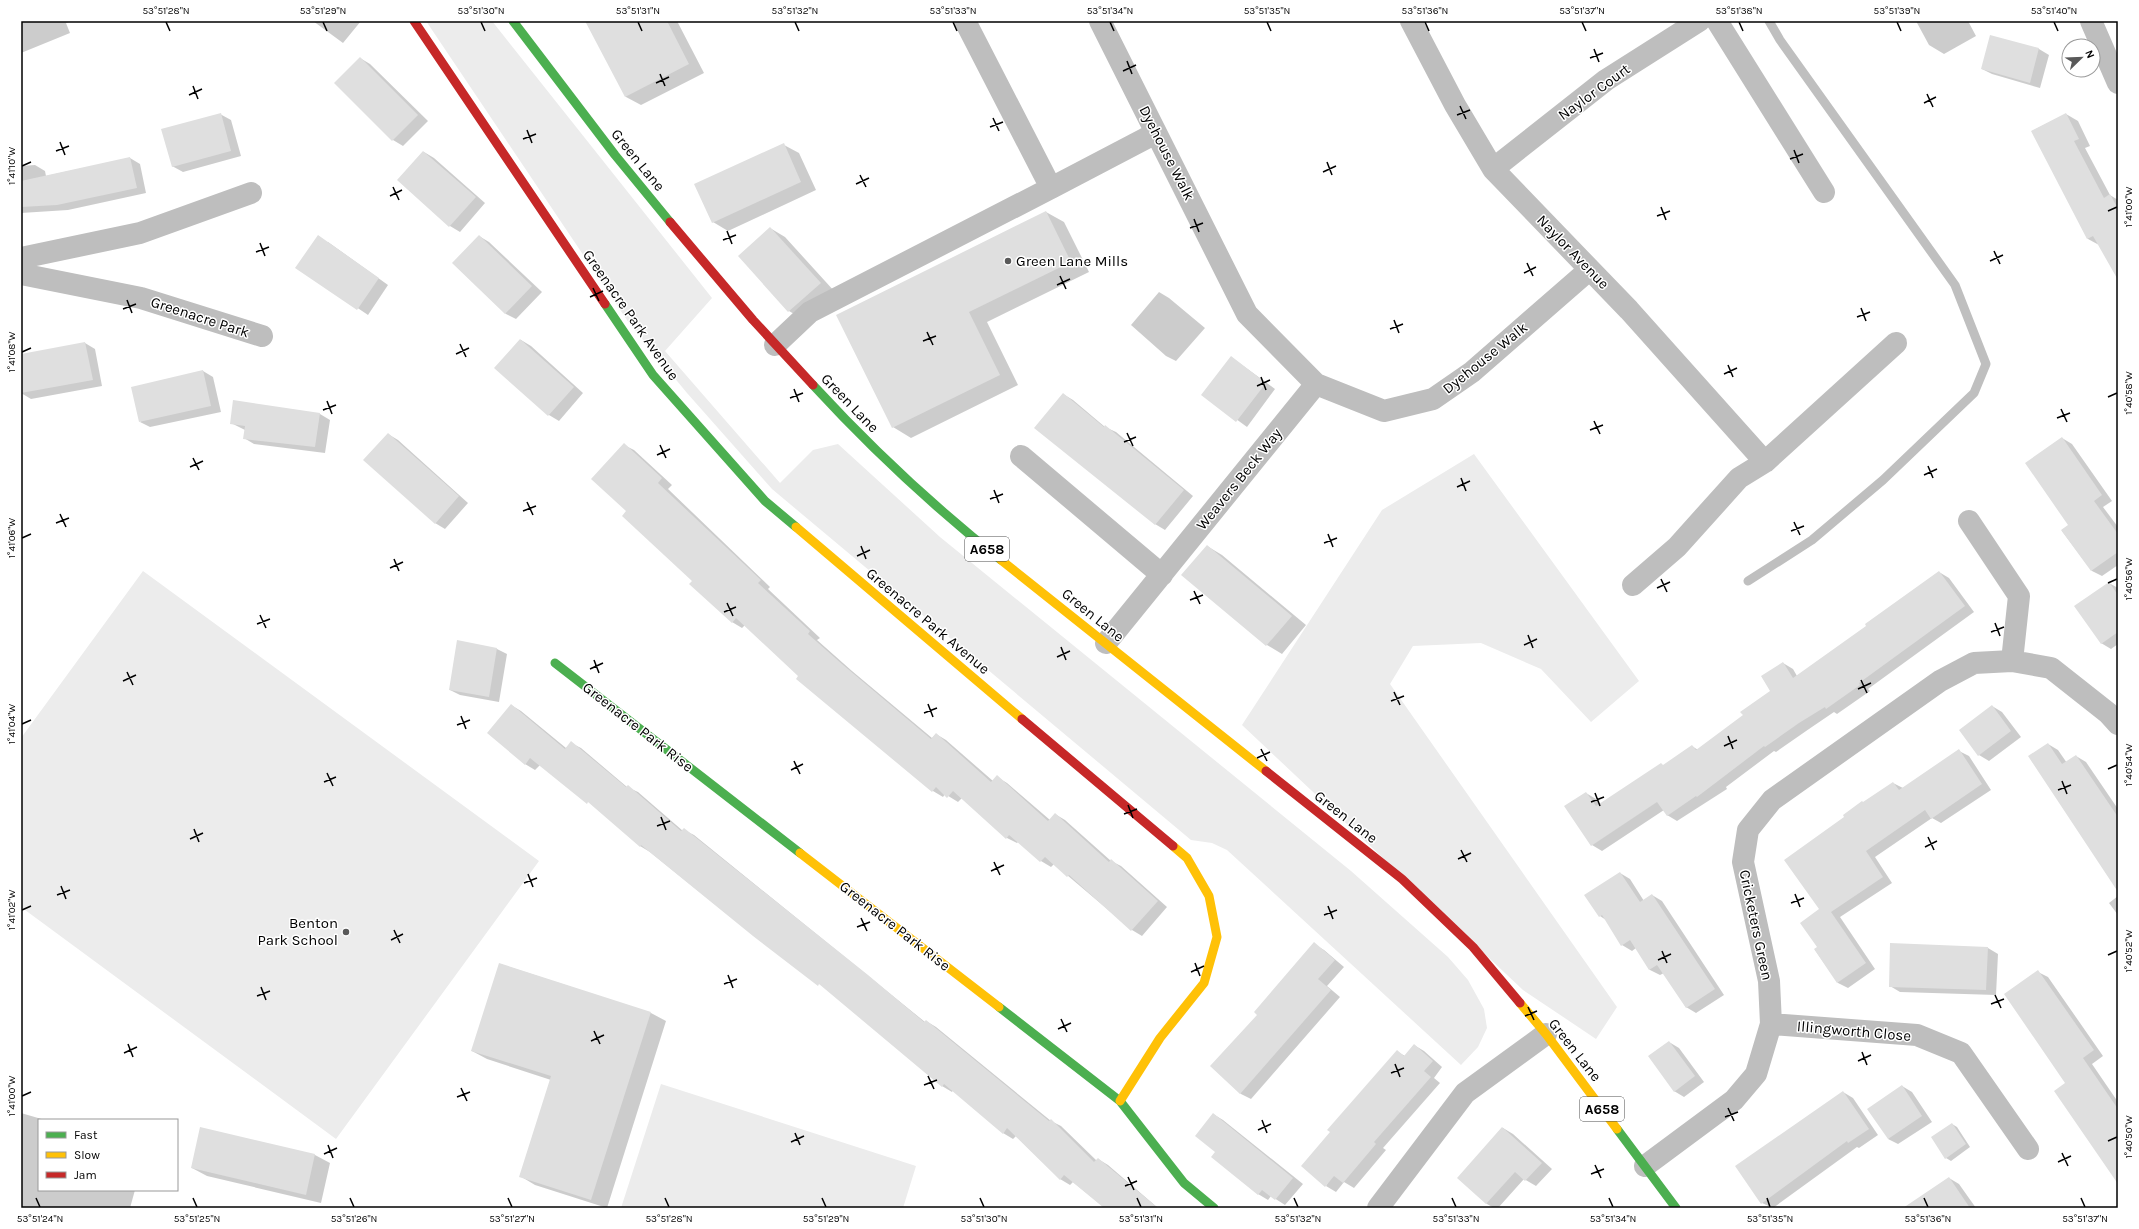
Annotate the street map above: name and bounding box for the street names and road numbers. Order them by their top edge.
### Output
street label: Naylor Court [1555,60,1634,124]
street label: Dyehouse Walk [1135,103,1199,203]
street label: Green Lane [607,125,669,195]
street label: Naylor Avenue [1533,211,1613,293]
street label: Greenacre Park Avenue [579,246,683,384]
street label: Greenacre Park [148,293,252,341]
street label: Dyehouse Walk [1439,318,1531,398]
street label: Green Lane [817,370,883,436]
street label: Weavers Beck Way [1192,424,1286,534]
road number: A658 [965,537,1009,561]
street label: Greenacre Park Avenue [863,564,993,678]
street label: Green Lane [1058,584,1128,646]
street label: Greenacre Park Rise [579,678,697,776]
street label: Green Lane [1311,787,1381,847]
street label: Cricketers Green [1735,868,1777,982]
street label: Greenacre Park Rise [836,877,954,975]
street label: Green Lane [1545,1015,1605,1085]
street label: Illingworth Close [1796,1017,1912,1045]
road number: A658 [1580,1097,1624,1121]

